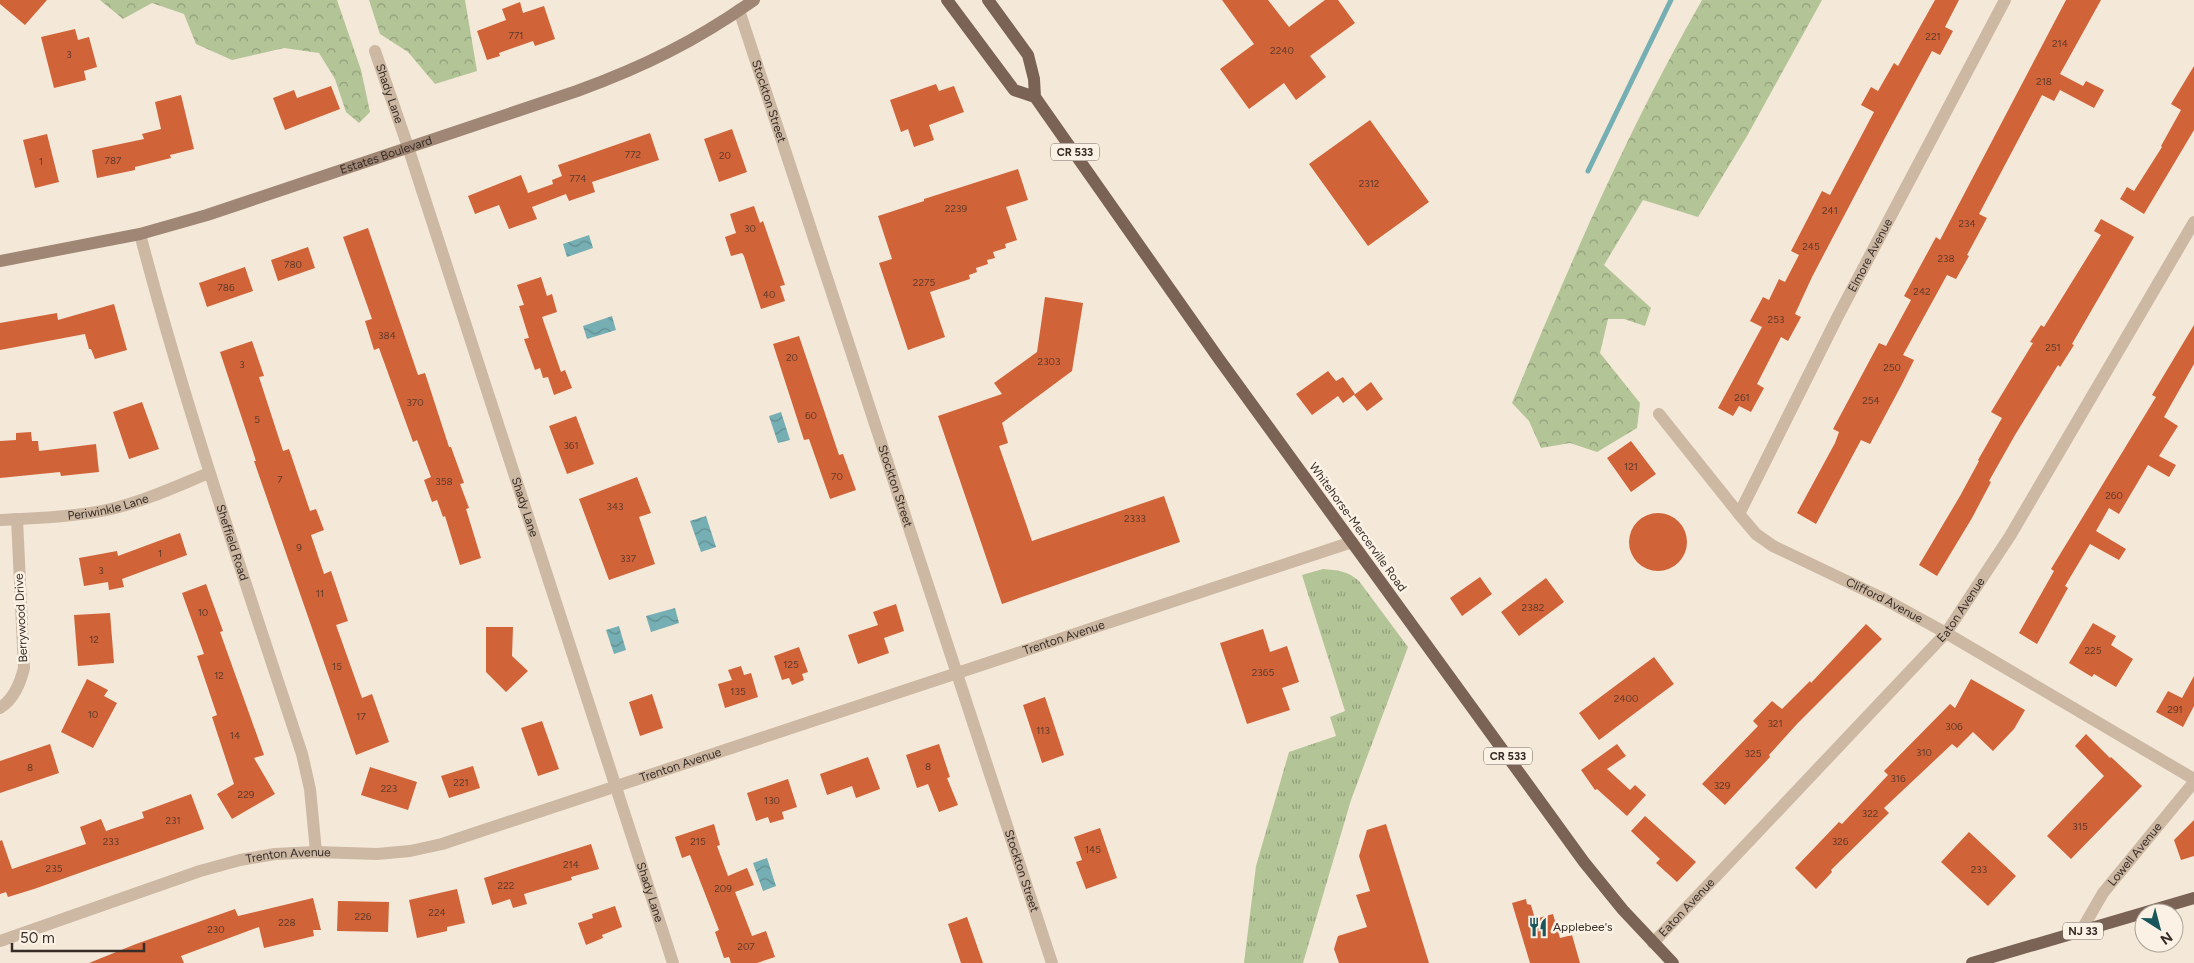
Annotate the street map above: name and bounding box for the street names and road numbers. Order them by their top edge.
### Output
street label: Stockton Street [749,58,789,145]
street label: Shady Lane [373,62,406,126]
street label: Estates Boulevard [338,133,434,177]
road number: CR 533 [1051,144,1099,160]
street label: Elmore Avenue [1845,216,1895,294]
street label: Stockton Street [875,443,916,529]
street label: Whitehorse-Mercerville Road [1306,460,1410,594]
street label: Shady Lane [509,475,541,539]
street label: Periwinkle Lane [67,491,151,523]
street label: Sheffield Road [213,503,251,582]
street label: Berrywood Drive [12,573,30,663]
street label: Clifford Avenue [1844,575,1926,626]
street label: Eaton Avenue [1934,575,1988,645]
street label: Trenton Avenue [1021,617,1107,658]
street label: Trenton Avenue [638,745,723,785]
road number: CR 533 [1484,748,1532,764]
street label: Lowell Avenue [2105,819,2165,889]
street label: Stockton Street [1002,828,1042,914]
street label: Trenton Avenue [245,845,331,866]
street label: Shady Lane [634,860,666,924]
street label: Eaton Avenue [1656,875,1718,939]
road number: NJ 33 [2063,922,2103,939]

